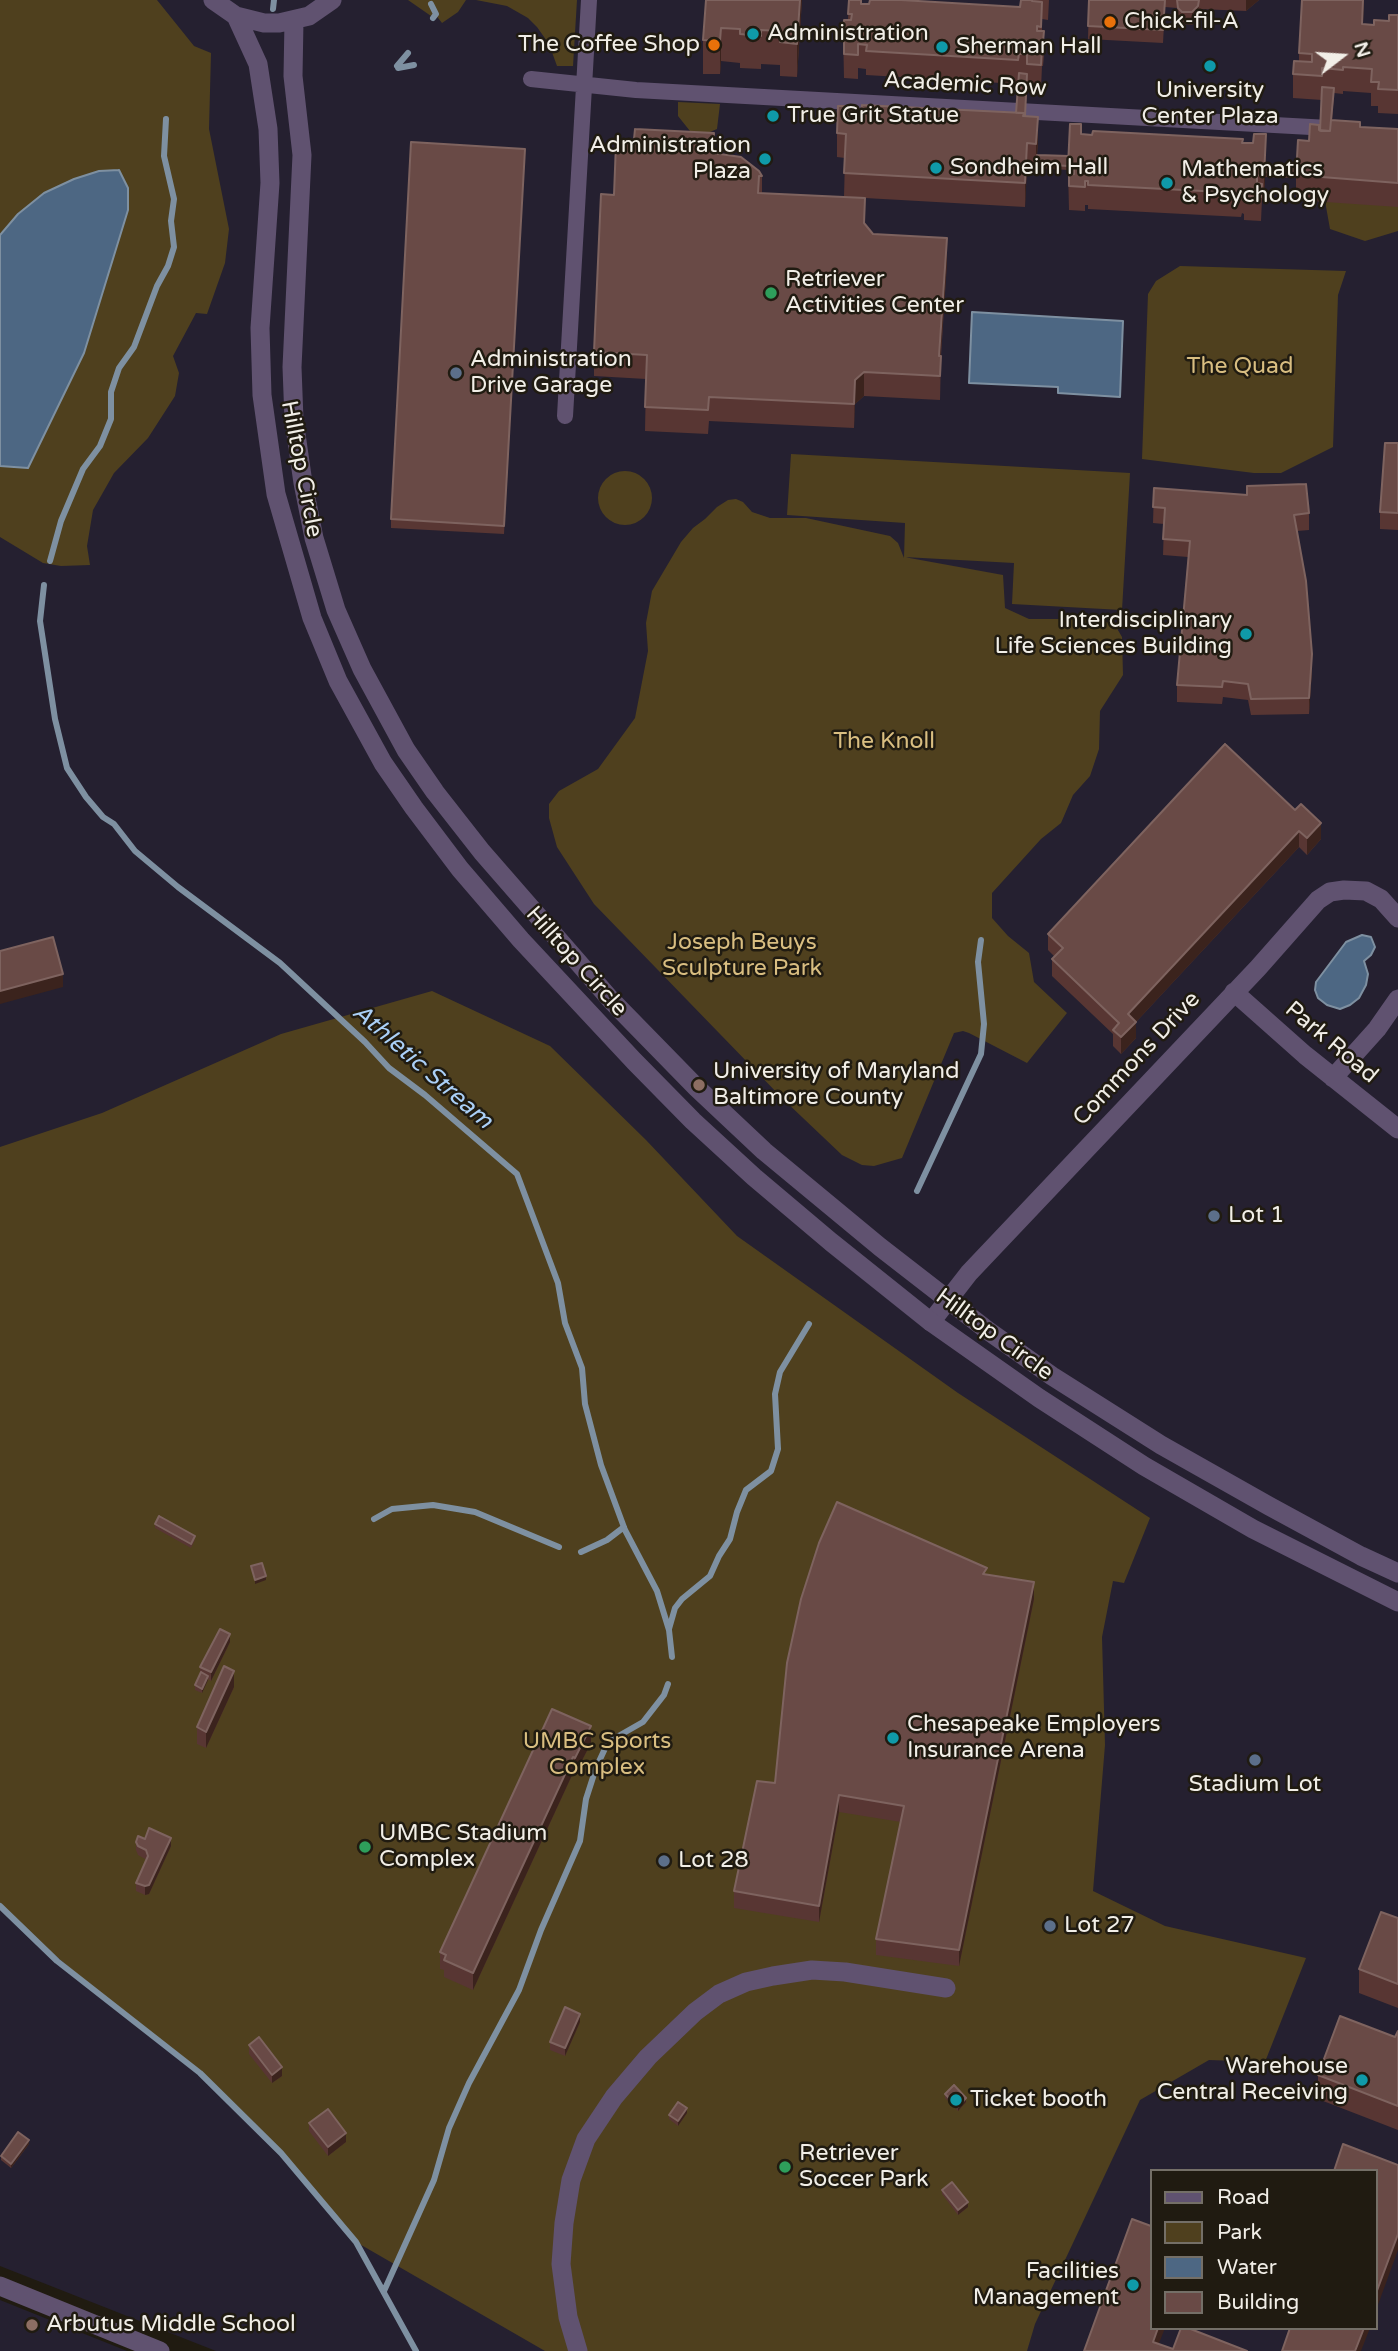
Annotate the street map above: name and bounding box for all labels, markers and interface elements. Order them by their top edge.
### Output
place label: Chick-fil-A [1124,8,1239,36]
marker: Chick-fil-A [1102,14,1118,30]
place label: Administration [767,20,929,48]
north arrow [1307,21,1377,91]
marker: Administration [745,26,761,42]
place label: The Coffee Shop [518,31,700,59]
place label: Sherman Hall [956,33,1102,61]
marker: The Coffee Shop [706,37,722,53]
marker: Sherman Hall [934,39,950,55]
text: N [1349,39,1375,60]
marker: University Center Plaza [1202,58,1218,74]
street label: Academic Row [883,67,1047,103]
place label: University Center Plaza [1141,77,1279,131]
place label: True Grit Statue [787,102,959,130]
marker: True Grit Statue [765,108,781,124]
place label: Administration Plaza [589,132,751,186]
marker: Administration Plaza [757,151,773,167]
place label: Sondheim Hall [950,154,1108,182]
place label: Mathematics & Psychology [1181,156,1329,210]
marker: Sondheim Hall [928,160,944,176]
marker: Mathematics & Psychology [1159,175,1175,191]
place label: Retriever Activities Center [785,266,964,320]
marker: Retriever Activities Center [763,285,779,301]
place label: Administration Drive Garage [470,346,632,400]
park label: The Quad [1187,353,1293,381]
marker: Administration Drive Garage [448,365,464,381]
street label: Hilltop Circle [274,398,328,540]
place label: Interdisciplinary Life Sciences Building [995,607,1232,661]
marker: Interdisciplinary Life Sciences Building [1238,626,1254,642]
park label: The Knoll [833,728,935,756]
street label: Hilltop Circle [519,901,633,1023]
park label: Joseph Beuys Sculpture Park [662,929,822,983]
street label: Commons Drive [1068,986,1206,1132]
street label: Park Road [1279,996,1383,1090]
water label: Athletic Stream [346,998,498,1136]
place label: University of Maryland Baltimore County [713,1058,959,1112]
marker: University of Maryland Baltimore County [691,1077,707,1093]
place label: Lot 1 [1228,1202,1284,1230]
marker: Lot 1 [1206,1208,1222,1224]
street label: Hilltop Circle [930,1283,1058,1387]
place label: Chesapeake Employers Insurance Arena [907,1711,1161,1765]
park label: UMBC Sports Complex [523,1728,671,1782]
marker: Chesapeake Employers Insurance Arena [885,1730,901,1746]
marker: Stadium Lot [1247,1752,1263,1768]
place label: Stadium Lot [1189,1771,1321,1799]
place label: UMBC Stadium Complex [379,1820,547,1874]
marker: UMBC Stadium Complex [357,1839,373,1855]
place label: Lot 28 [678,1847,749,1875]
marker: Lot 28 [656,1853,672,1869]
place label: Lot 27 [1064,1912,1135,1940]
marker: Lot 27 [1042,1918,1058,1934]
place label: Warehouse Central Receiving [1157,2053,1348,2107]
marker: Warehouse Central Receiving [1354,2072,1370,2088]
place label: Ticket booth [970,2086,1107,2114]
marker: Ticket booth [948,2092,964,2108]
place label: Retriever Soccer Park [799,2140,928,2194]
marker: Retriever Soccer Park [777,2159,793,2175]
legend [1150,2169,1377,2330]
text: Road [1217,2185,1270,2210]
text: Park [1217,2220,1262,2245]
text: Water [1217,2255,1277,2280]
place label: Facilities Management [973,2258,1119,2312]
marker: Facilities Management [1125,2277,1141,2293]
text: Building [1217,2290,1299,2315]
place label: Arbutus Middle School [46,2311,296,2339]
marker: Arbutus Middle School [24,2317,40,2333]

